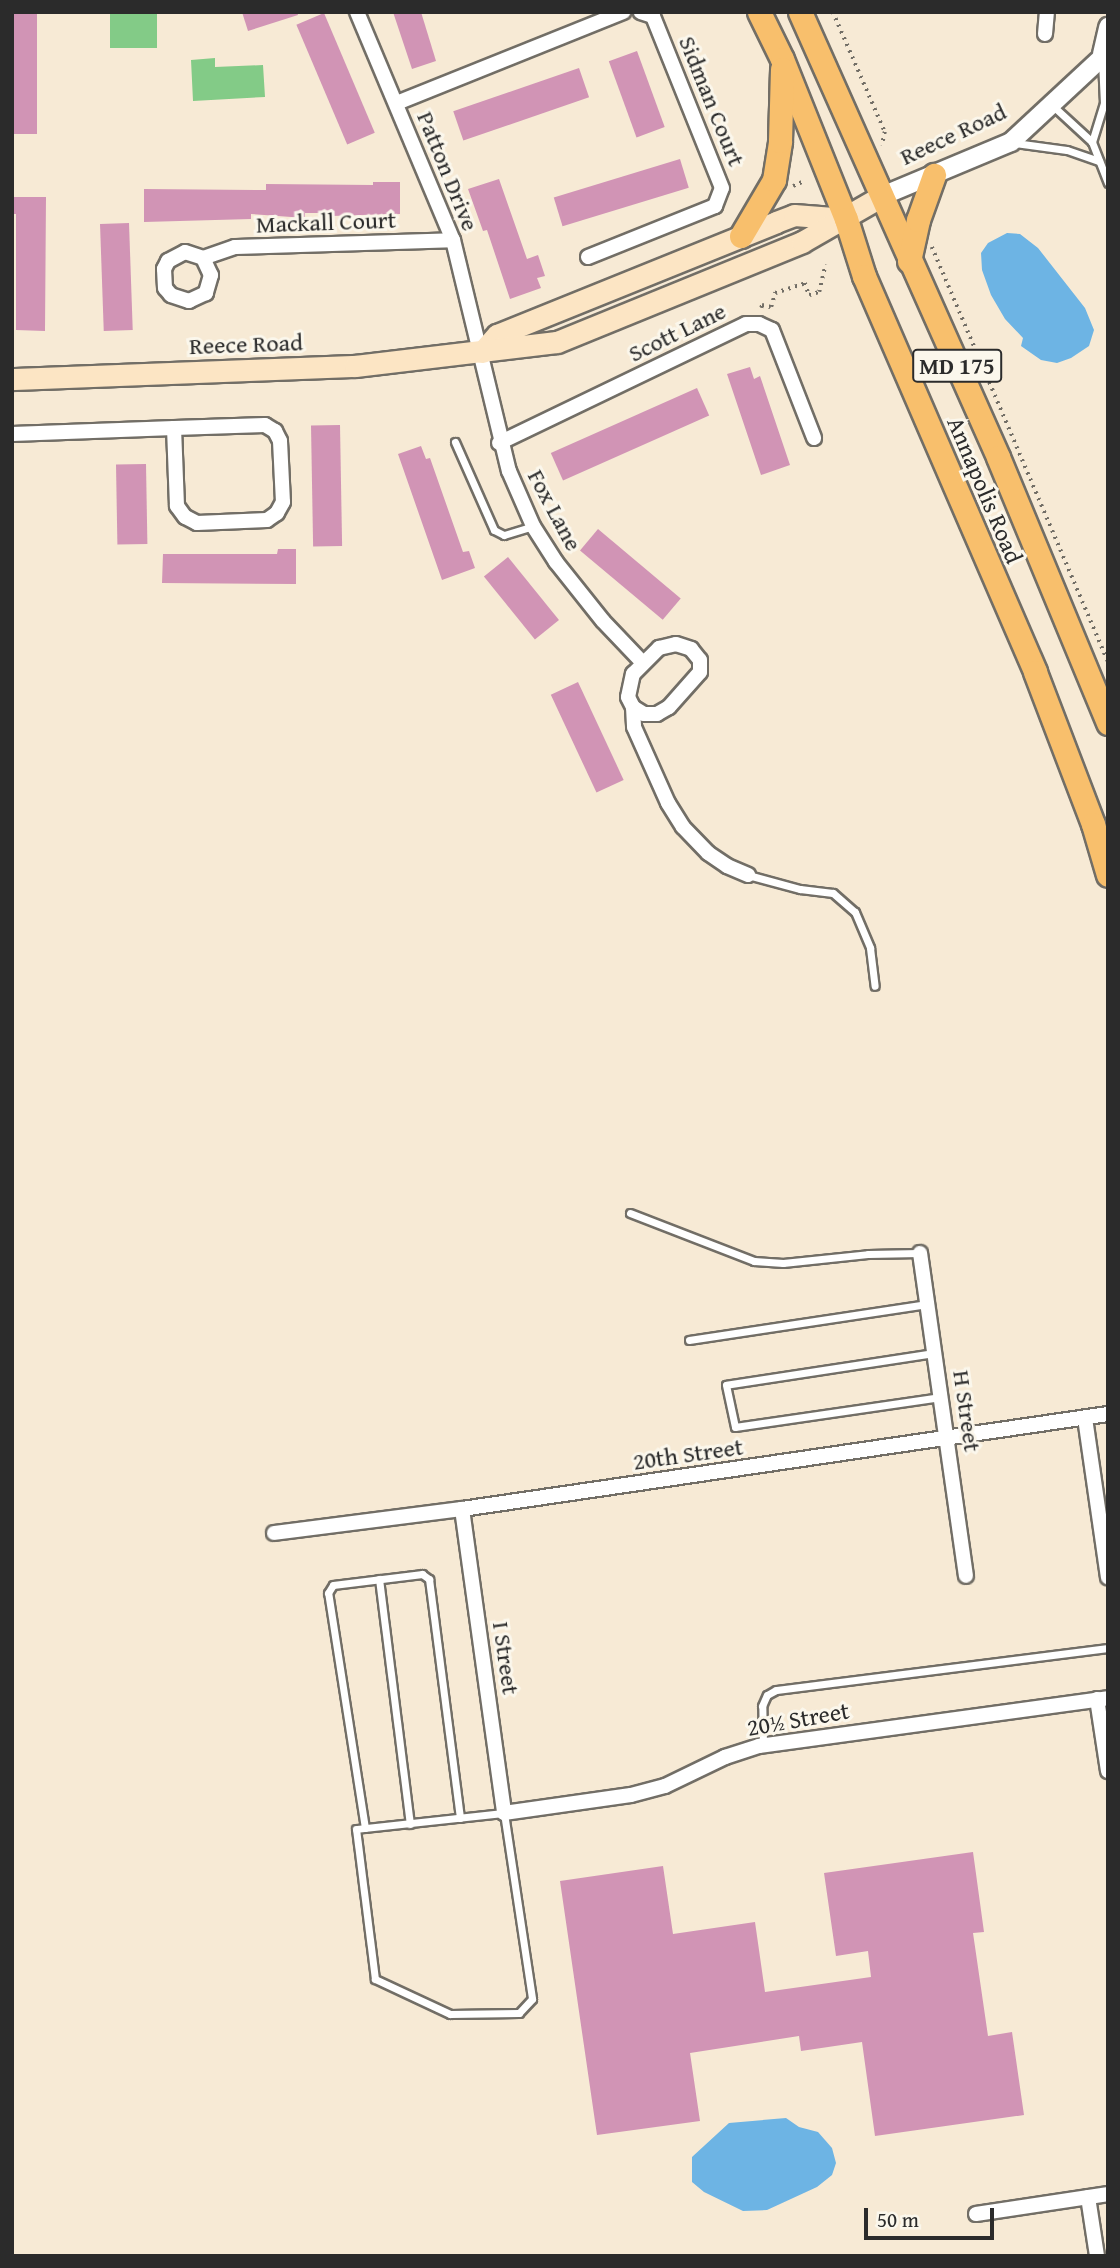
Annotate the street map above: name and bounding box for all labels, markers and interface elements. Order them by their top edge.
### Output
street label: Sidman Court [673,32,751,170]
street label: Reece Road [895,97,1011,171]
street label: Patton Drive [411,107,485,235]
street label: Mackall Court [255,205,397,239]
street label: Scott Lane [624,296,730,368]
street label: Reece Road [189,328,303,360]
road number: MD 175 [912,346,1002,386]
street label: Annapolis Road [941,412,1029,568]
street label: Fox Lane [522,464,588,556]
street label: H Street [947,1368,987,1454]
street label: 20th Street [631,1432,745,1476]
street label: I Street [487,1620,525,1696]
street label: 20½ Street [745,1696,851,1742]
scale bar [868,2194,998,2238]
text: 50 m [877,2204,919,2235]

